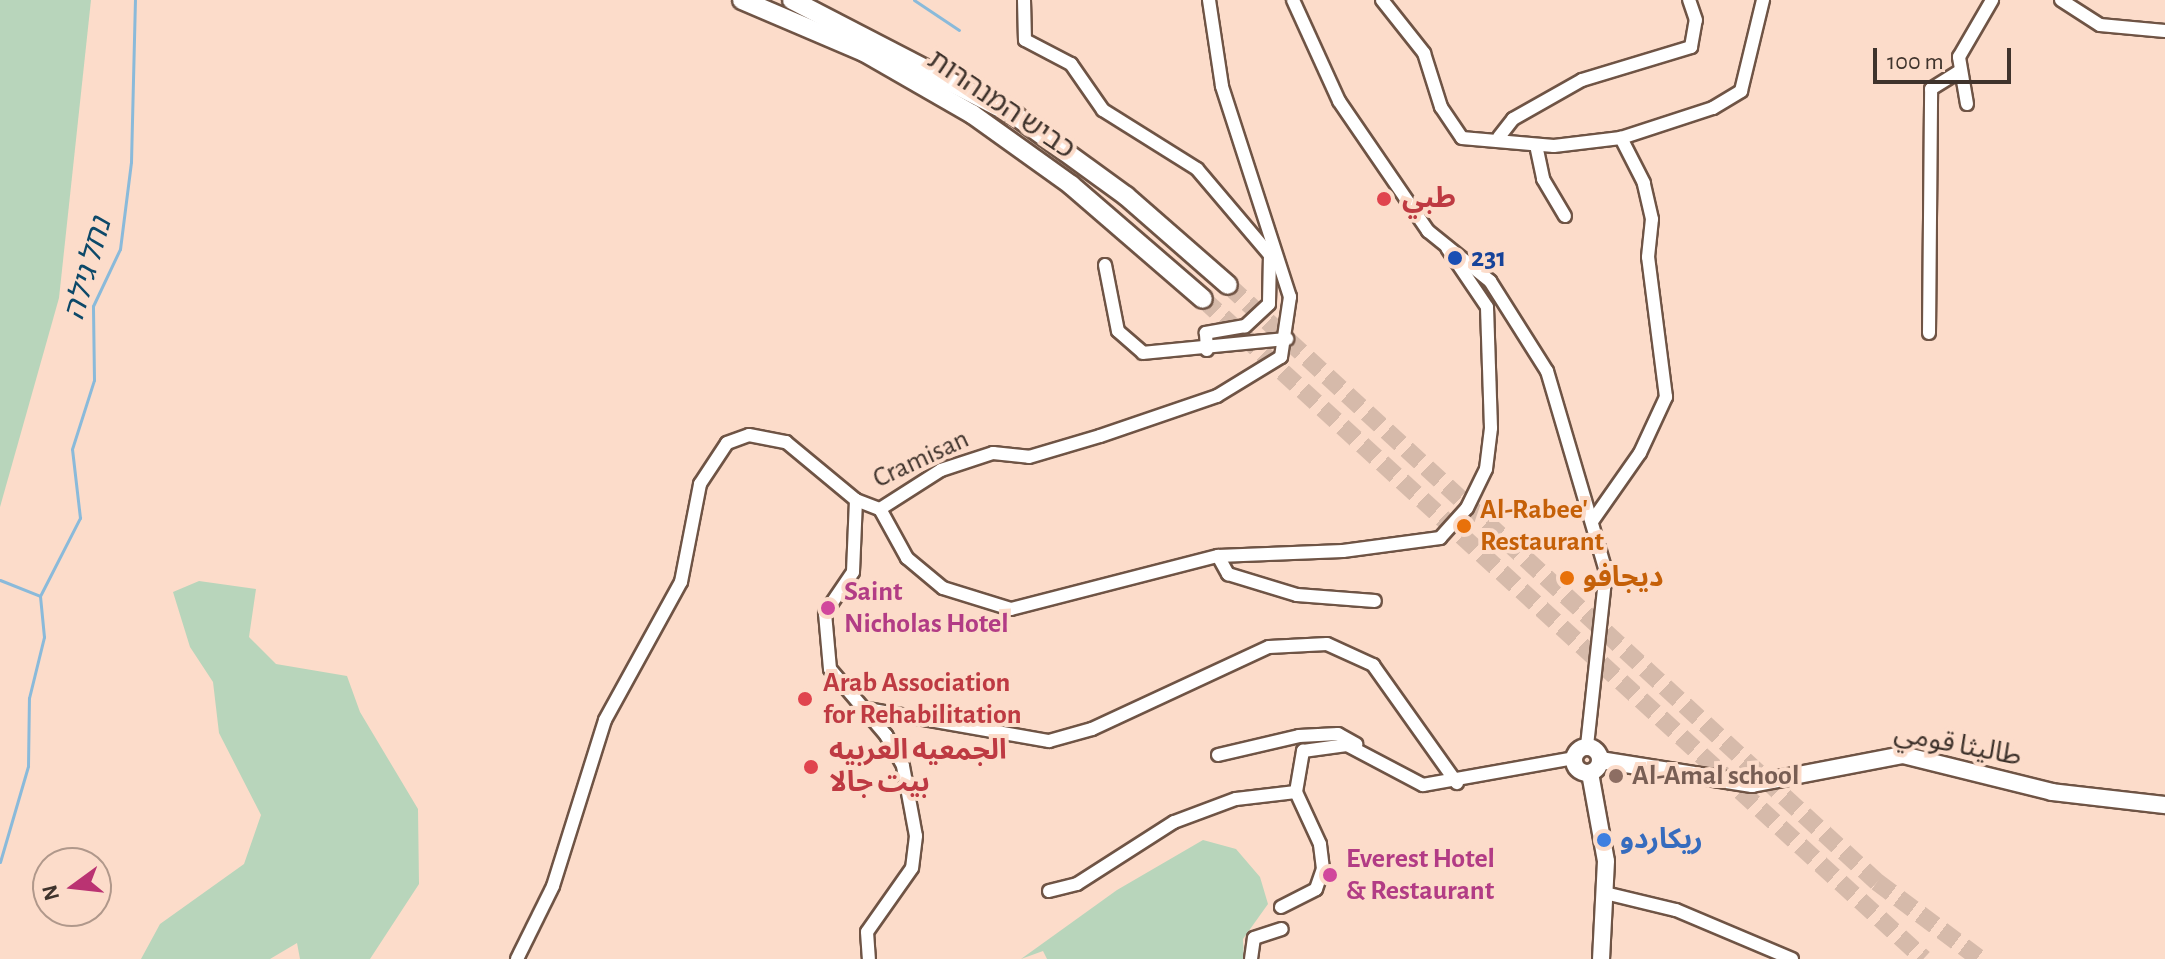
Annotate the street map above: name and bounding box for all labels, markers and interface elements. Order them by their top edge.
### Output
scale bar [1877,32,2015,82]
street label: כביש המנהרות [921,43,1081,167]
text: 100 m [1887,50,1944,74]
place label: طبي [1402,182,1456,216]
marker: طبي [1373,188,1395,210]
water label: נחל גילה [56,214,120,324]
place label: 231 [1471,241,1506,275]
marker: 231 [1446,249,1464,267]
street label: Cramisan [868,422,974,496]
place label: Al-Rabee' Restaurant [1480,493,1604,559]
marker: Al-Rabee' Restaurant [1455,517,1473,535]
place label: ديجافو [1583,561,1664,595]
marker: ديجافو [1558,569,1576,587]
place label: Saint Nicholas Hotel [844,575,1008,641]
marker: Saint Nicholas Hotel [819,599,837,617]
place label: Arab Association for Rehabilitation [823,666,1021,732]
marker: Arab Association for Rehabilitation [794,688,816,710]
street label: طاليثا قومي [1891,716,2025,774]
place label: الجمعيه العربيه بيت جالا [829,734,1007,800]
marker: الجمعيه العربيه بيت جالا [800,756,822,778]
place label: Al-Amal school [1632,759,1799,793]
marker: Al-Amal school [1607,767,1625,785]
place label: ريكاردو [1620,823,1703,857]
marker: ريكاردو [1595,831,1613,849]
place label: Everest Hotel & Restaurant [1346,842,1495,908]
north arrow [32,847,112,927]
marker: Everest Hotel & Restaurant [1321,866,1339,884]
text: N [38,882,63,903]

